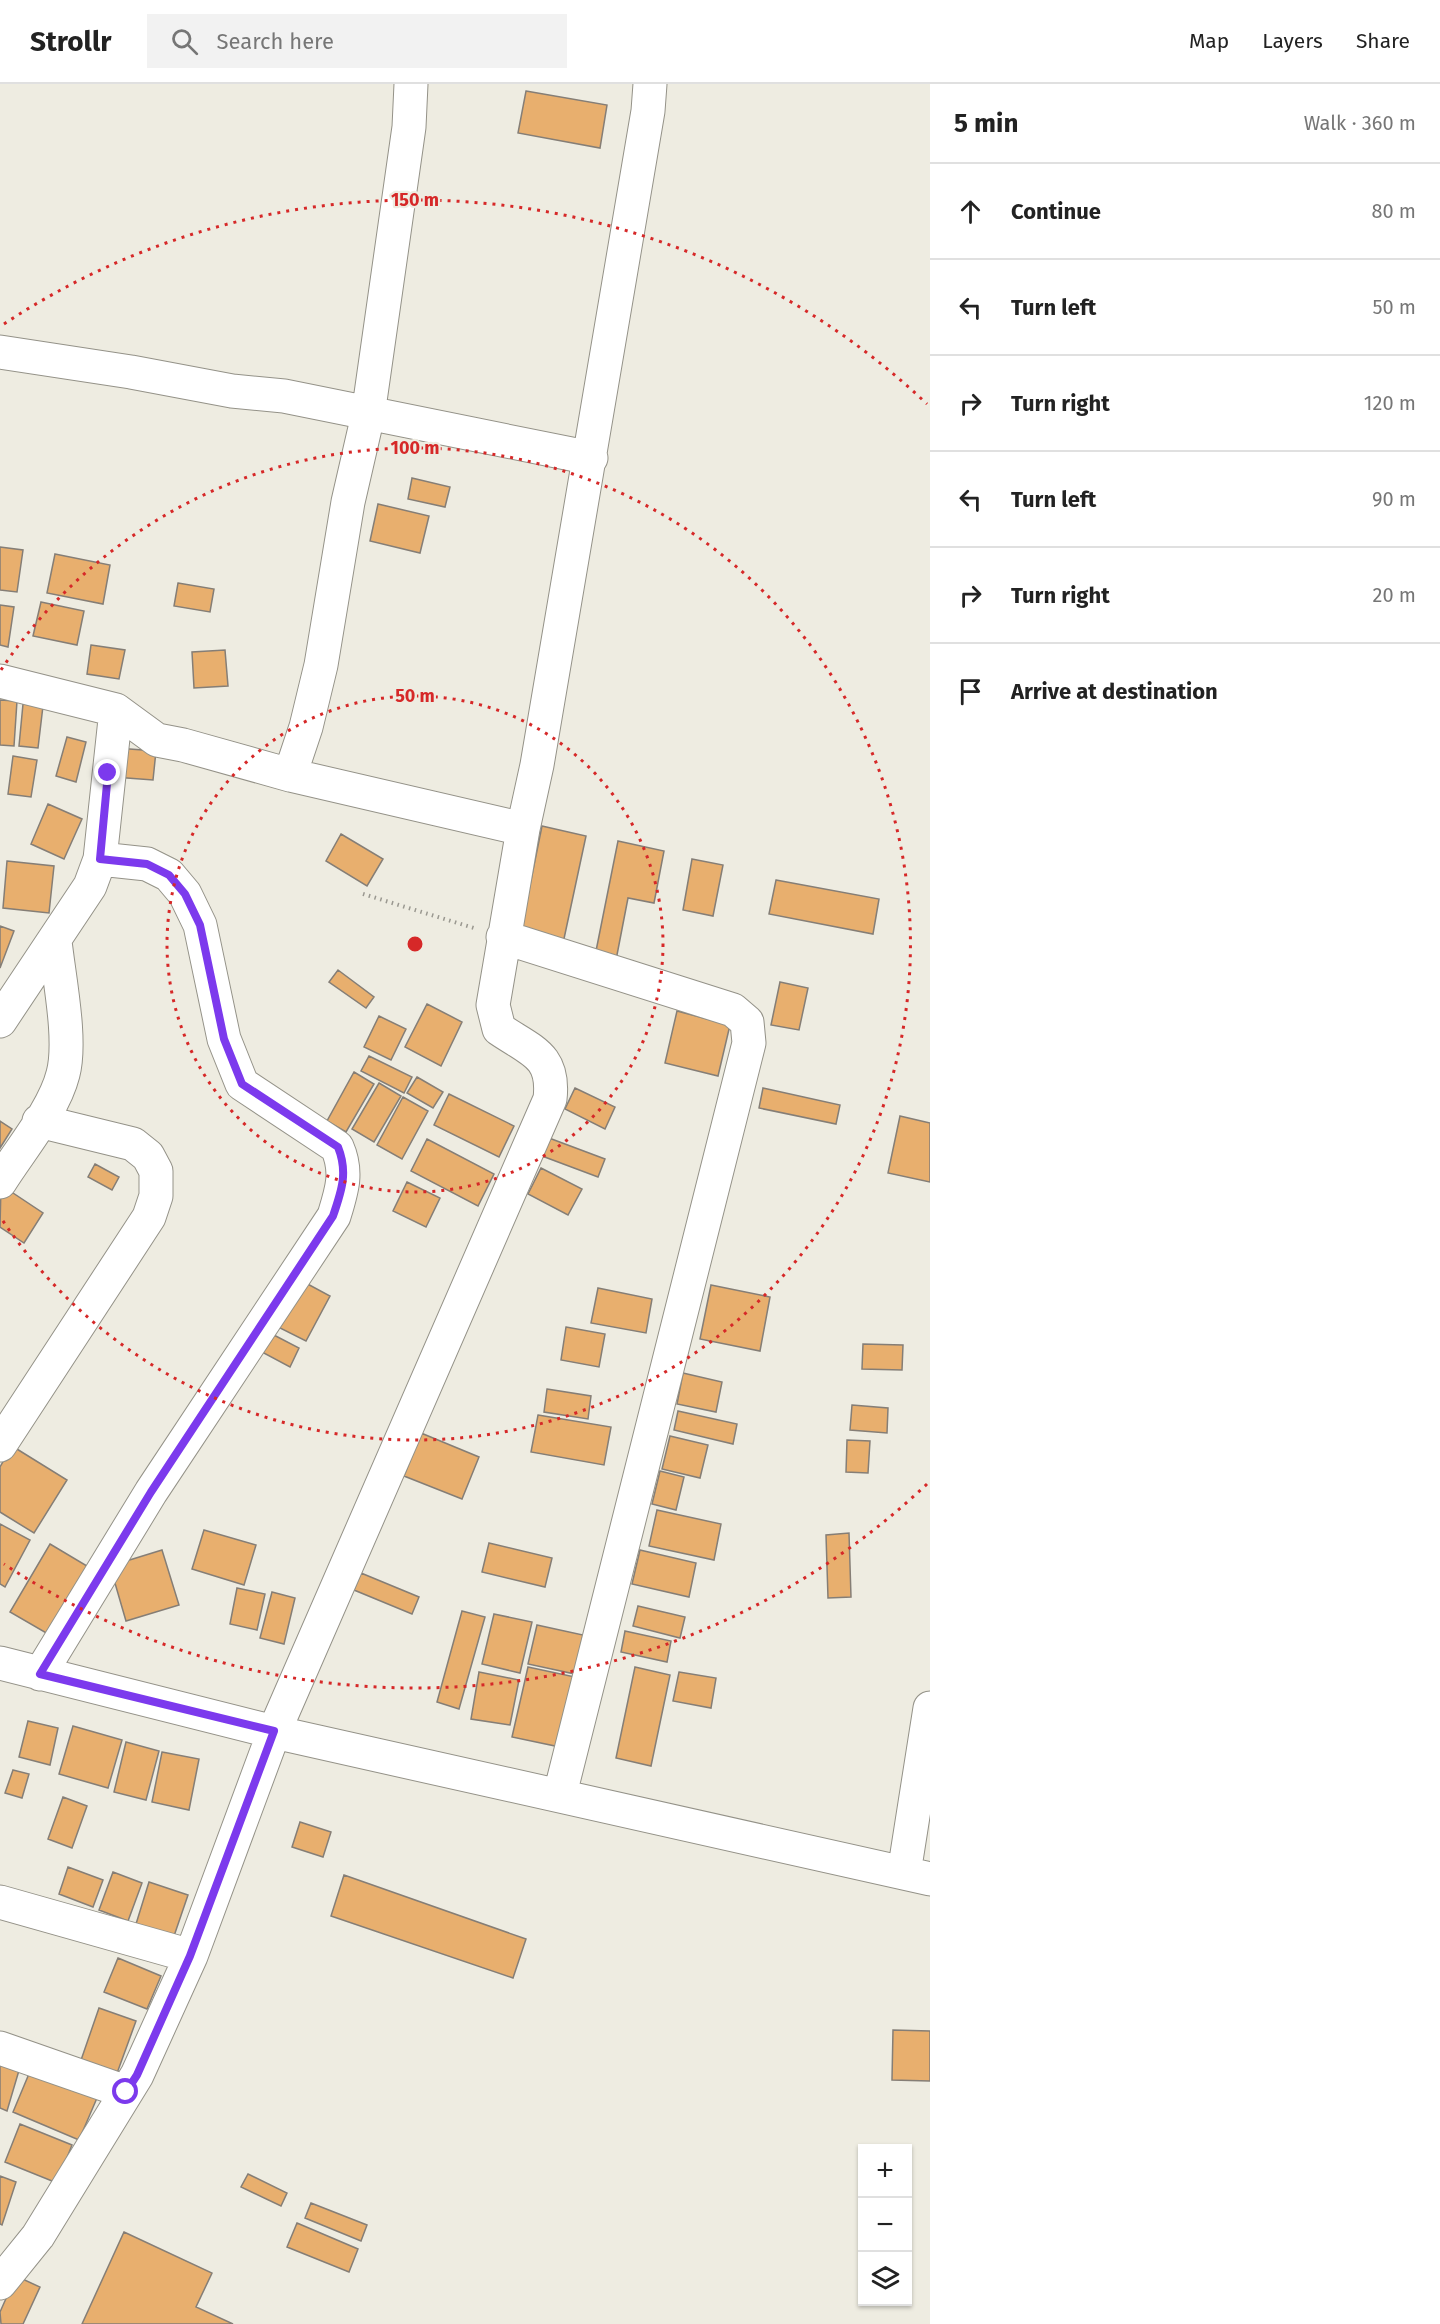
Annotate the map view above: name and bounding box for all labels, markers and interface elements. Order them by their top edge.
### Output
search box [147,14,567,68]
text: Strollr [30,25,111,58]
icon: search [168,25,201,58]
text: Search here [216,28,334,55]
text: Map [1189,28,1229,54]
text: Layers [1262,28,1323,54]
text: Share [1356,28,1410,54]
text: 5 min [954,108,1018,139]
text: Walk · 360 m [1304,111,1416,135]
text: 150 m [391,189,439,211]
icon: ahead [954,195,987,228]
text: Continue [1011,198,1101,225]
text: 80 m [1371,199,1416,223]
icon: left [954,291,987,324]
text: Turn left [1011,294,1096,321]
text: 50 m [1372,295,1416,319]
icon: right [954,387,987,420]
text: Turn right [1011,390,1110,417]
text: 120 m [1364,391,1416,415]
text: 100 m [391,437,439,459]
icon: left [954,483,987,516]
text: Turn left [1011,486,1096,513]
text: 90 m [1372,487,1416,511]
icon: right [954,579,987,612]
text: Turn right [1011,582,1110,609]
text: 20 m [1373,583,1416,607]
icon: arrive [954,675,987,708]
text: Arrive at destination [1011,678,1218,705]
text: 50 m [395,685,435,707]
route end [94,759,120,785]
centre of rings [405,934,425,954]
route start [112,2078,138,2104]
map controls [858,2144,912,2306]
button: + [858,2144,912,2198]
button: − [858,2198,912,2252]
button: layers [858,2252,912,2306]

